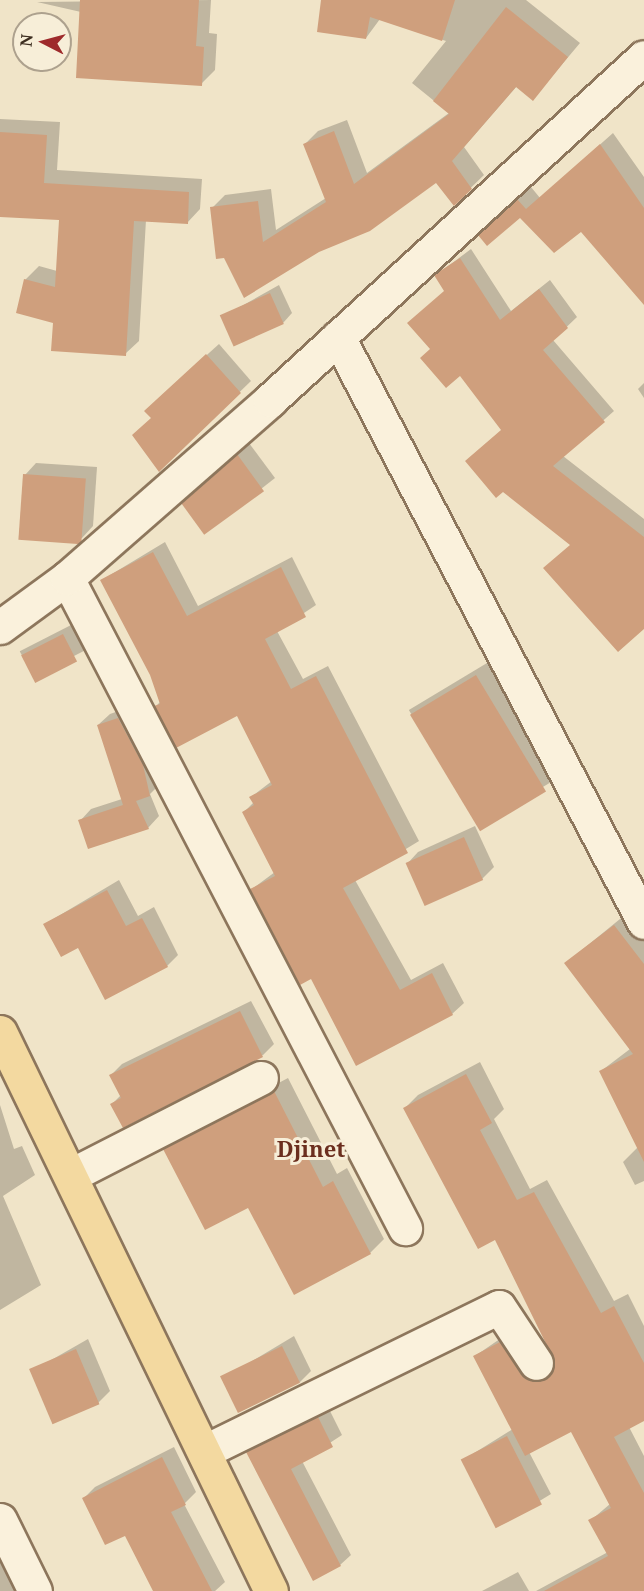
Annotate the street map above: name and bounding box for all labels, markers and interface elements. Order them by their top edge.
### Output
north arrow [12,12,72,72]
text: N [14,33,38,48]
district label: Djinet [277,1136,345,1162]

